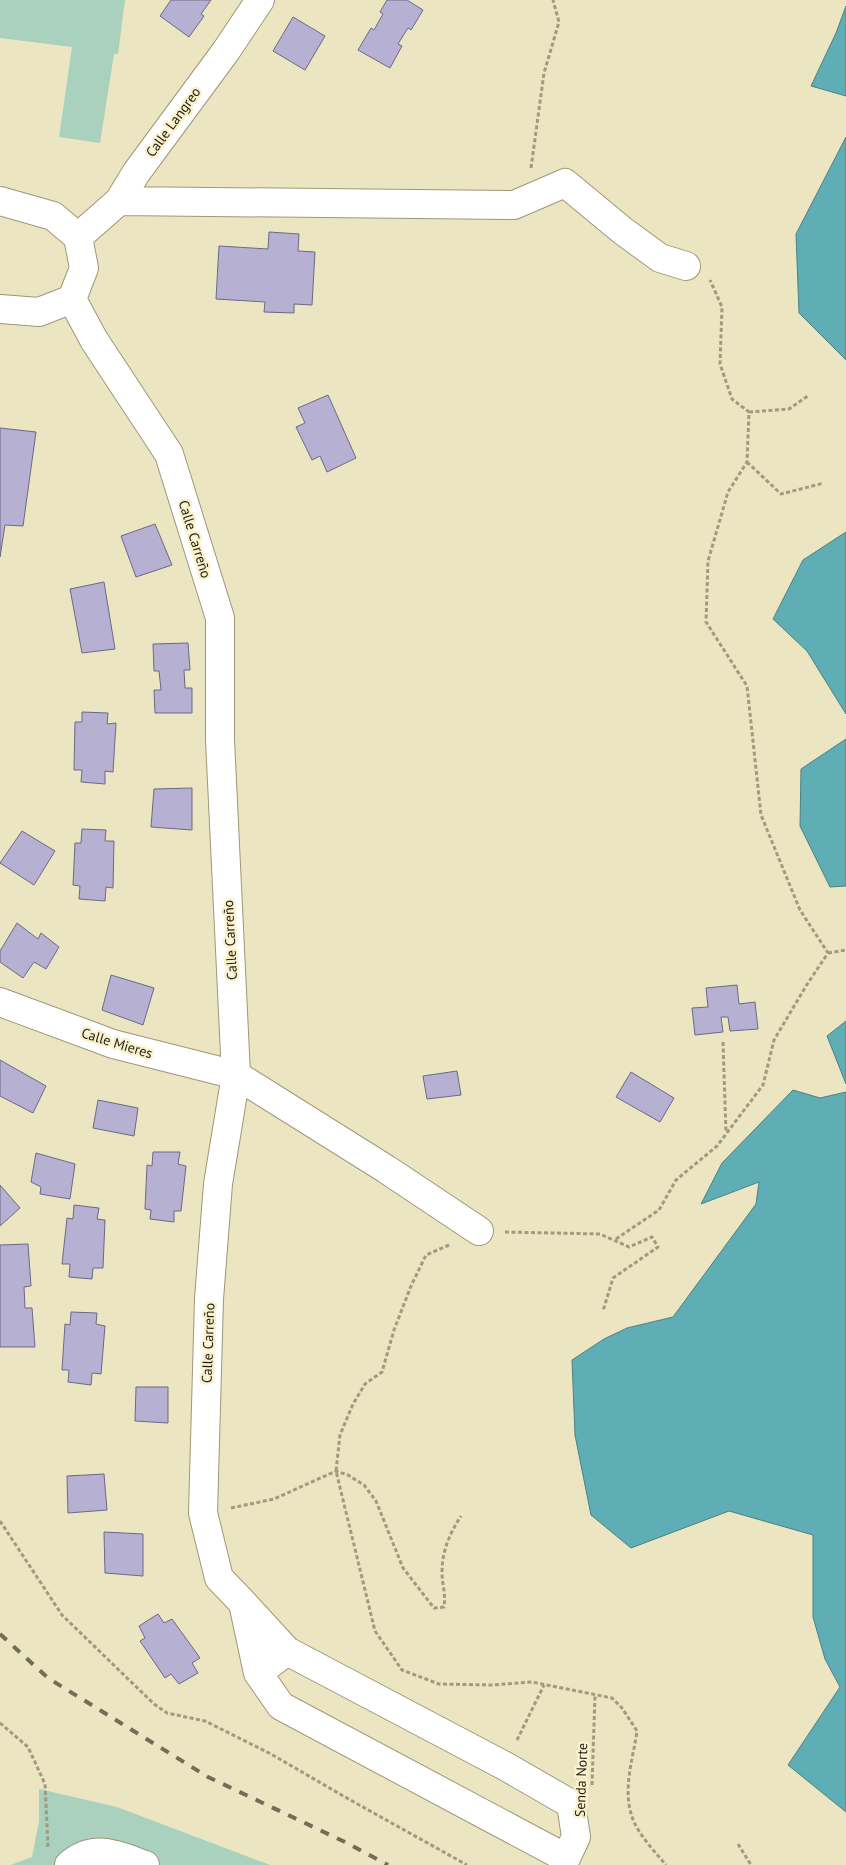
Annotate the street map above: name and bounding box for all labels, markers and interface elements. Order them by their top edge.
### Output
street label: Calle Langreo [142,84,204,160]
street label: Calle Carreño [175,498,215,580]
street label: Calle Carreño [219,899,241,981]
street label: Calle Mieres [79,1024,155,1062]
street label: Calle Carreño [198,1303,218,1383]
street label: Senda Norte [571,1743,591,1817]

